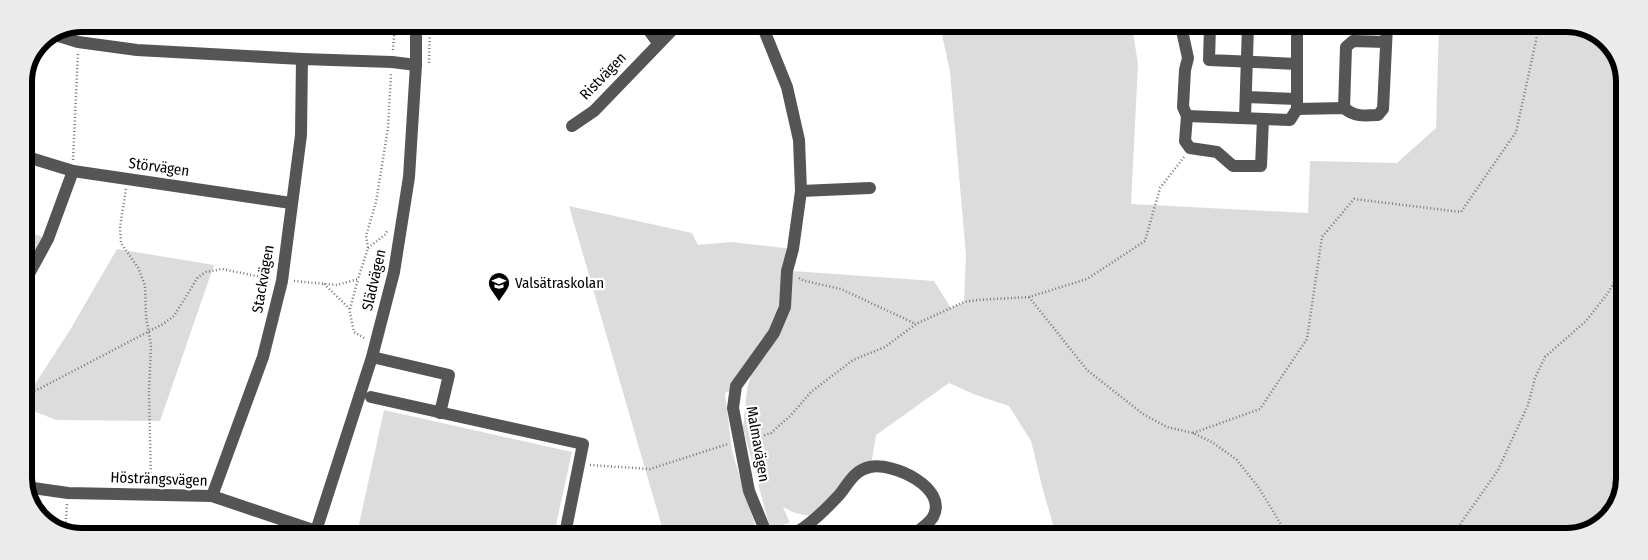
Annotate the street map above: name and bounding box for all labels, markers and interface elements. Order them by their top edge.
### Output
street label: Ristvägen [576,49,630,103]
street label: Störvägen [128,154,190,180]
street label: Stackvägen [248,244,278,314]
street label: Slädvägen [358,248,390,312]
school or university icon: Valsätraskolan [487,271,511,302]
place label: Valsätraskolan [515,274,604,292]
street label: Malmavägen [743,405,773,483]
street label: Hösträngsvägen [110,468,208,490]

